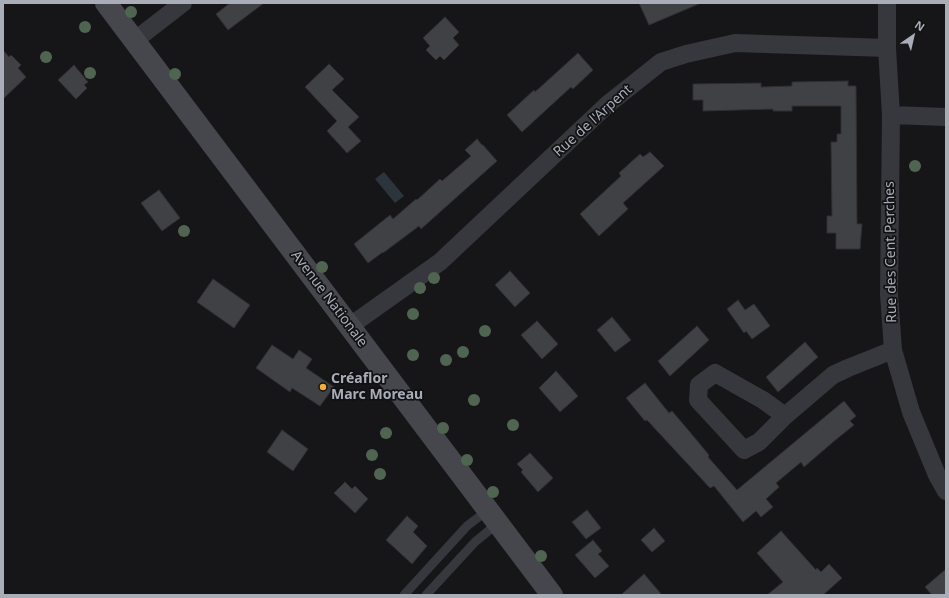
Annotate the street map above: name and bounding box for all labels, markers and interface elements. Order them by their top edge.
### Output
north arrow [893,16,933,56]
text: N [912,17,928,34]
street label: Rue de l'Arpent [550,81,636,161]
street label: Rue des Cent Perches [881,181,901,323]
street label: Avenue Nationale [287,247,371,351]
place label: Créaflor Marc Moreau [331,371,423,404]
marker: Créaflor Marc Moreau [318,382,328,392]

